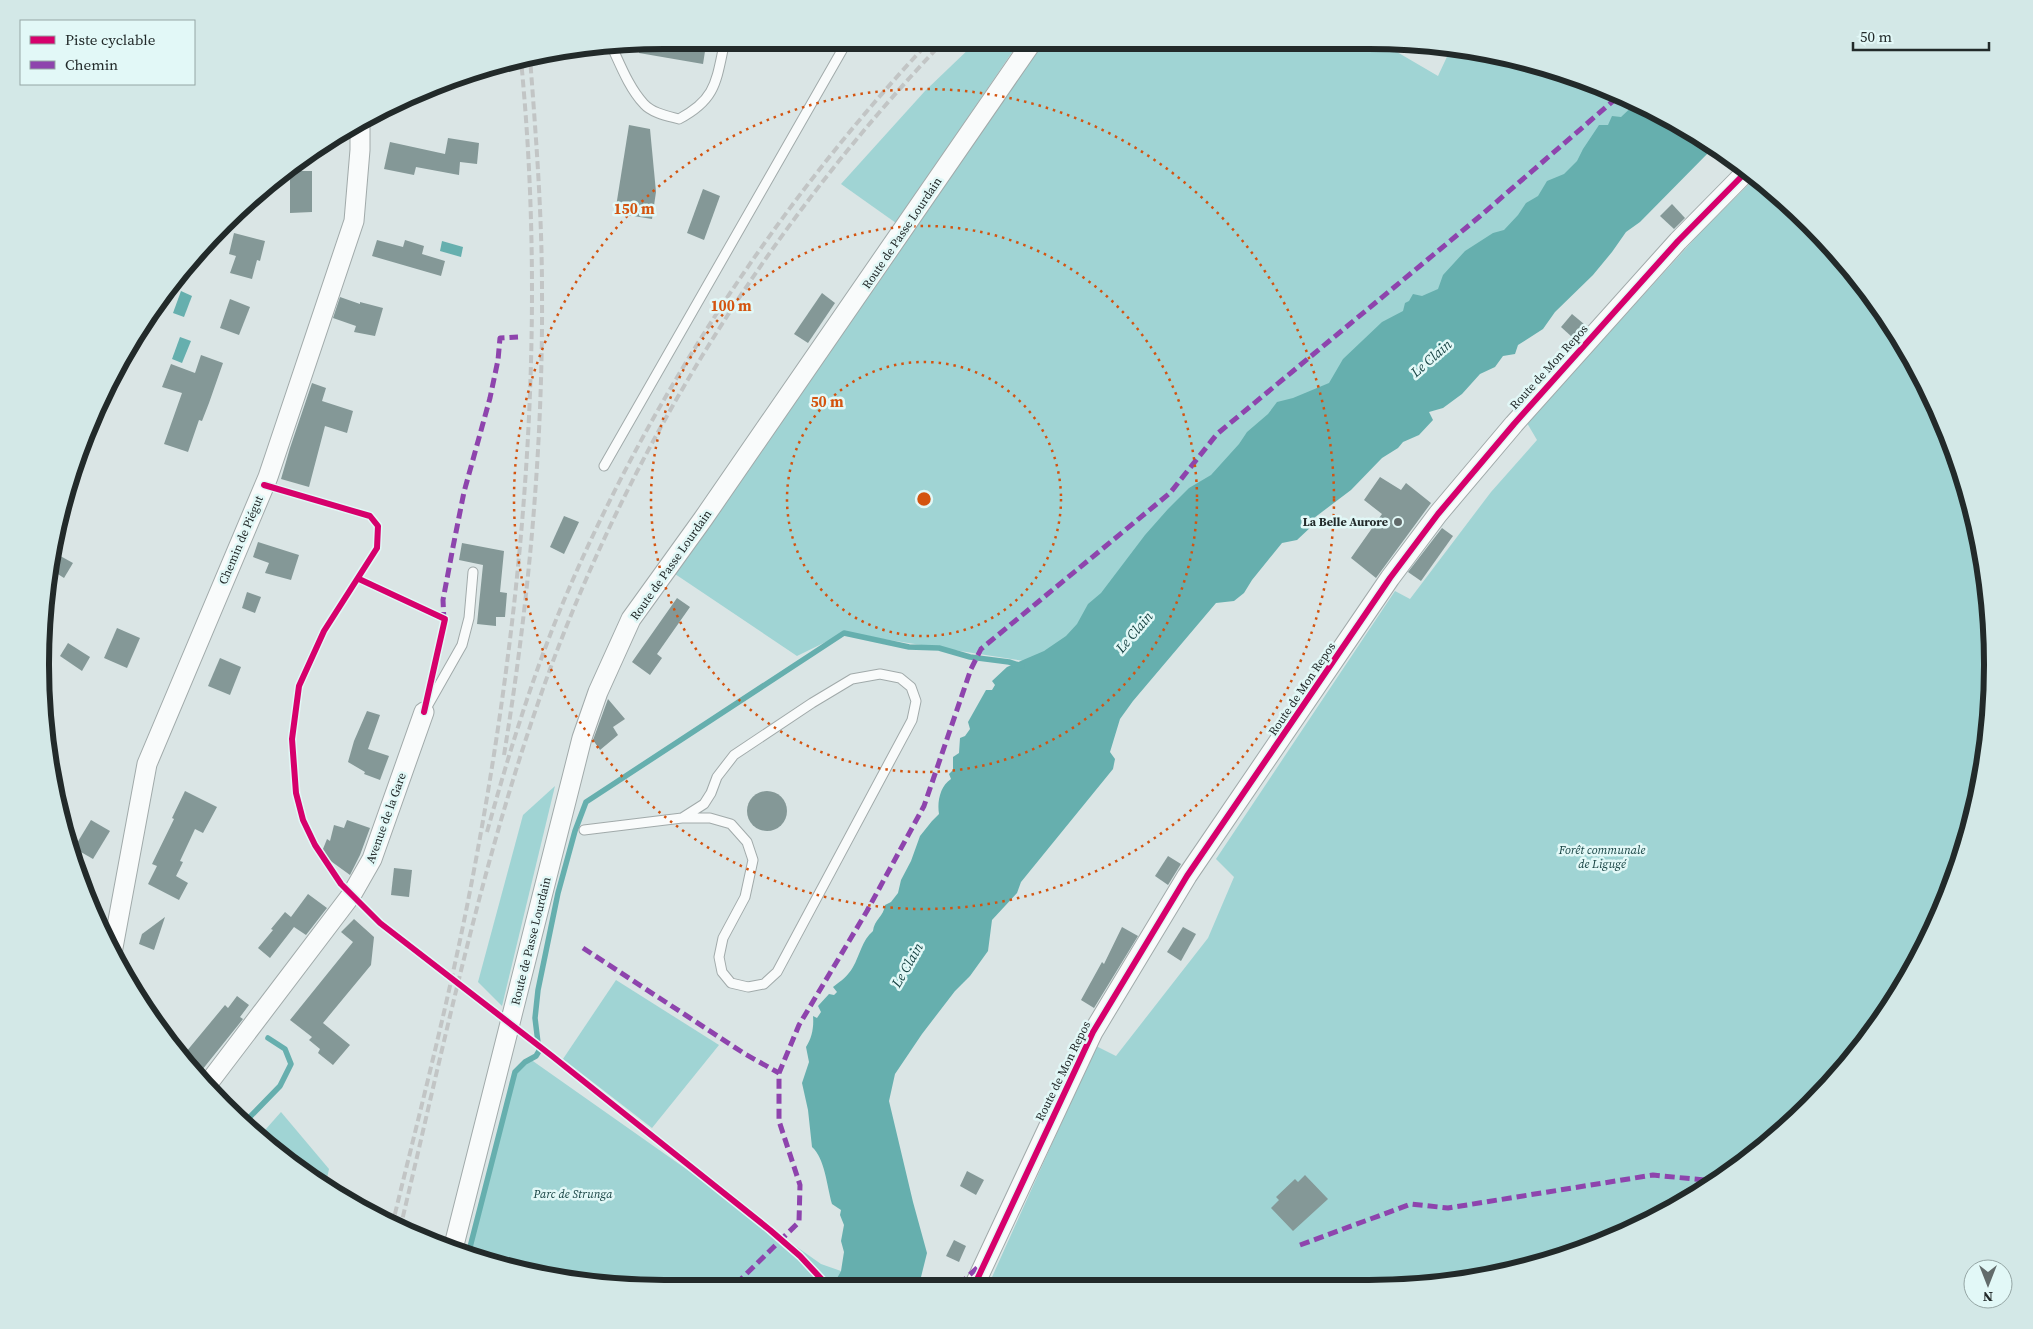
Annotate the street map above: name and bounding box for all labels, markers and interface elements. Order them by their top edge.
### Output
legend [20,20,195,85]
scale bar [1853,20,1989,52]
text: 50 m [1860,26,1892,47]
text: Piste cyclable [65,29,156,50]
text: Chemin [65,54,118,75]
street label: Route de Passe Lourdain [859,174,945,292]
text: 150 m [613,198,655,219]
text: 100 m [710,295,752,316]
street label: Route de Mon Repos [1506,321,1592,413]
water label: Le Clain [1405,334,1456,382]
text: 50 m [810,391,844,412]
centre of rings [915,490,933,508]
street label: Chemin de Piégut [215,493,267,587]
street label: Route de Passe Lourdain [627,507,715,623]
place label: La Belle Aurore [1303,514,1388,530]
marker: La Belle Aurore [1392,516,1404,528]
water label: Le Clain [1110,607,1157,658]
street label: Route de Mon Repos [1265,639,1339,739]
street label: Avenue de la Gare [362,770,410,866]
park label: Forêt communale de Ligugé [1558,842,1645,872]
street label: Route de Passe Lourdain [507,875,555,1007]
water label: Le Clain [886,939,928,992]
street label: Route de Mon Repos [1032,1018,1094,1124]
park label: Parc de Strunga [533,1186,613,1202]
north arrow [1963,1259,2013,1309]
text: N [1983,1287,1993,1307]

